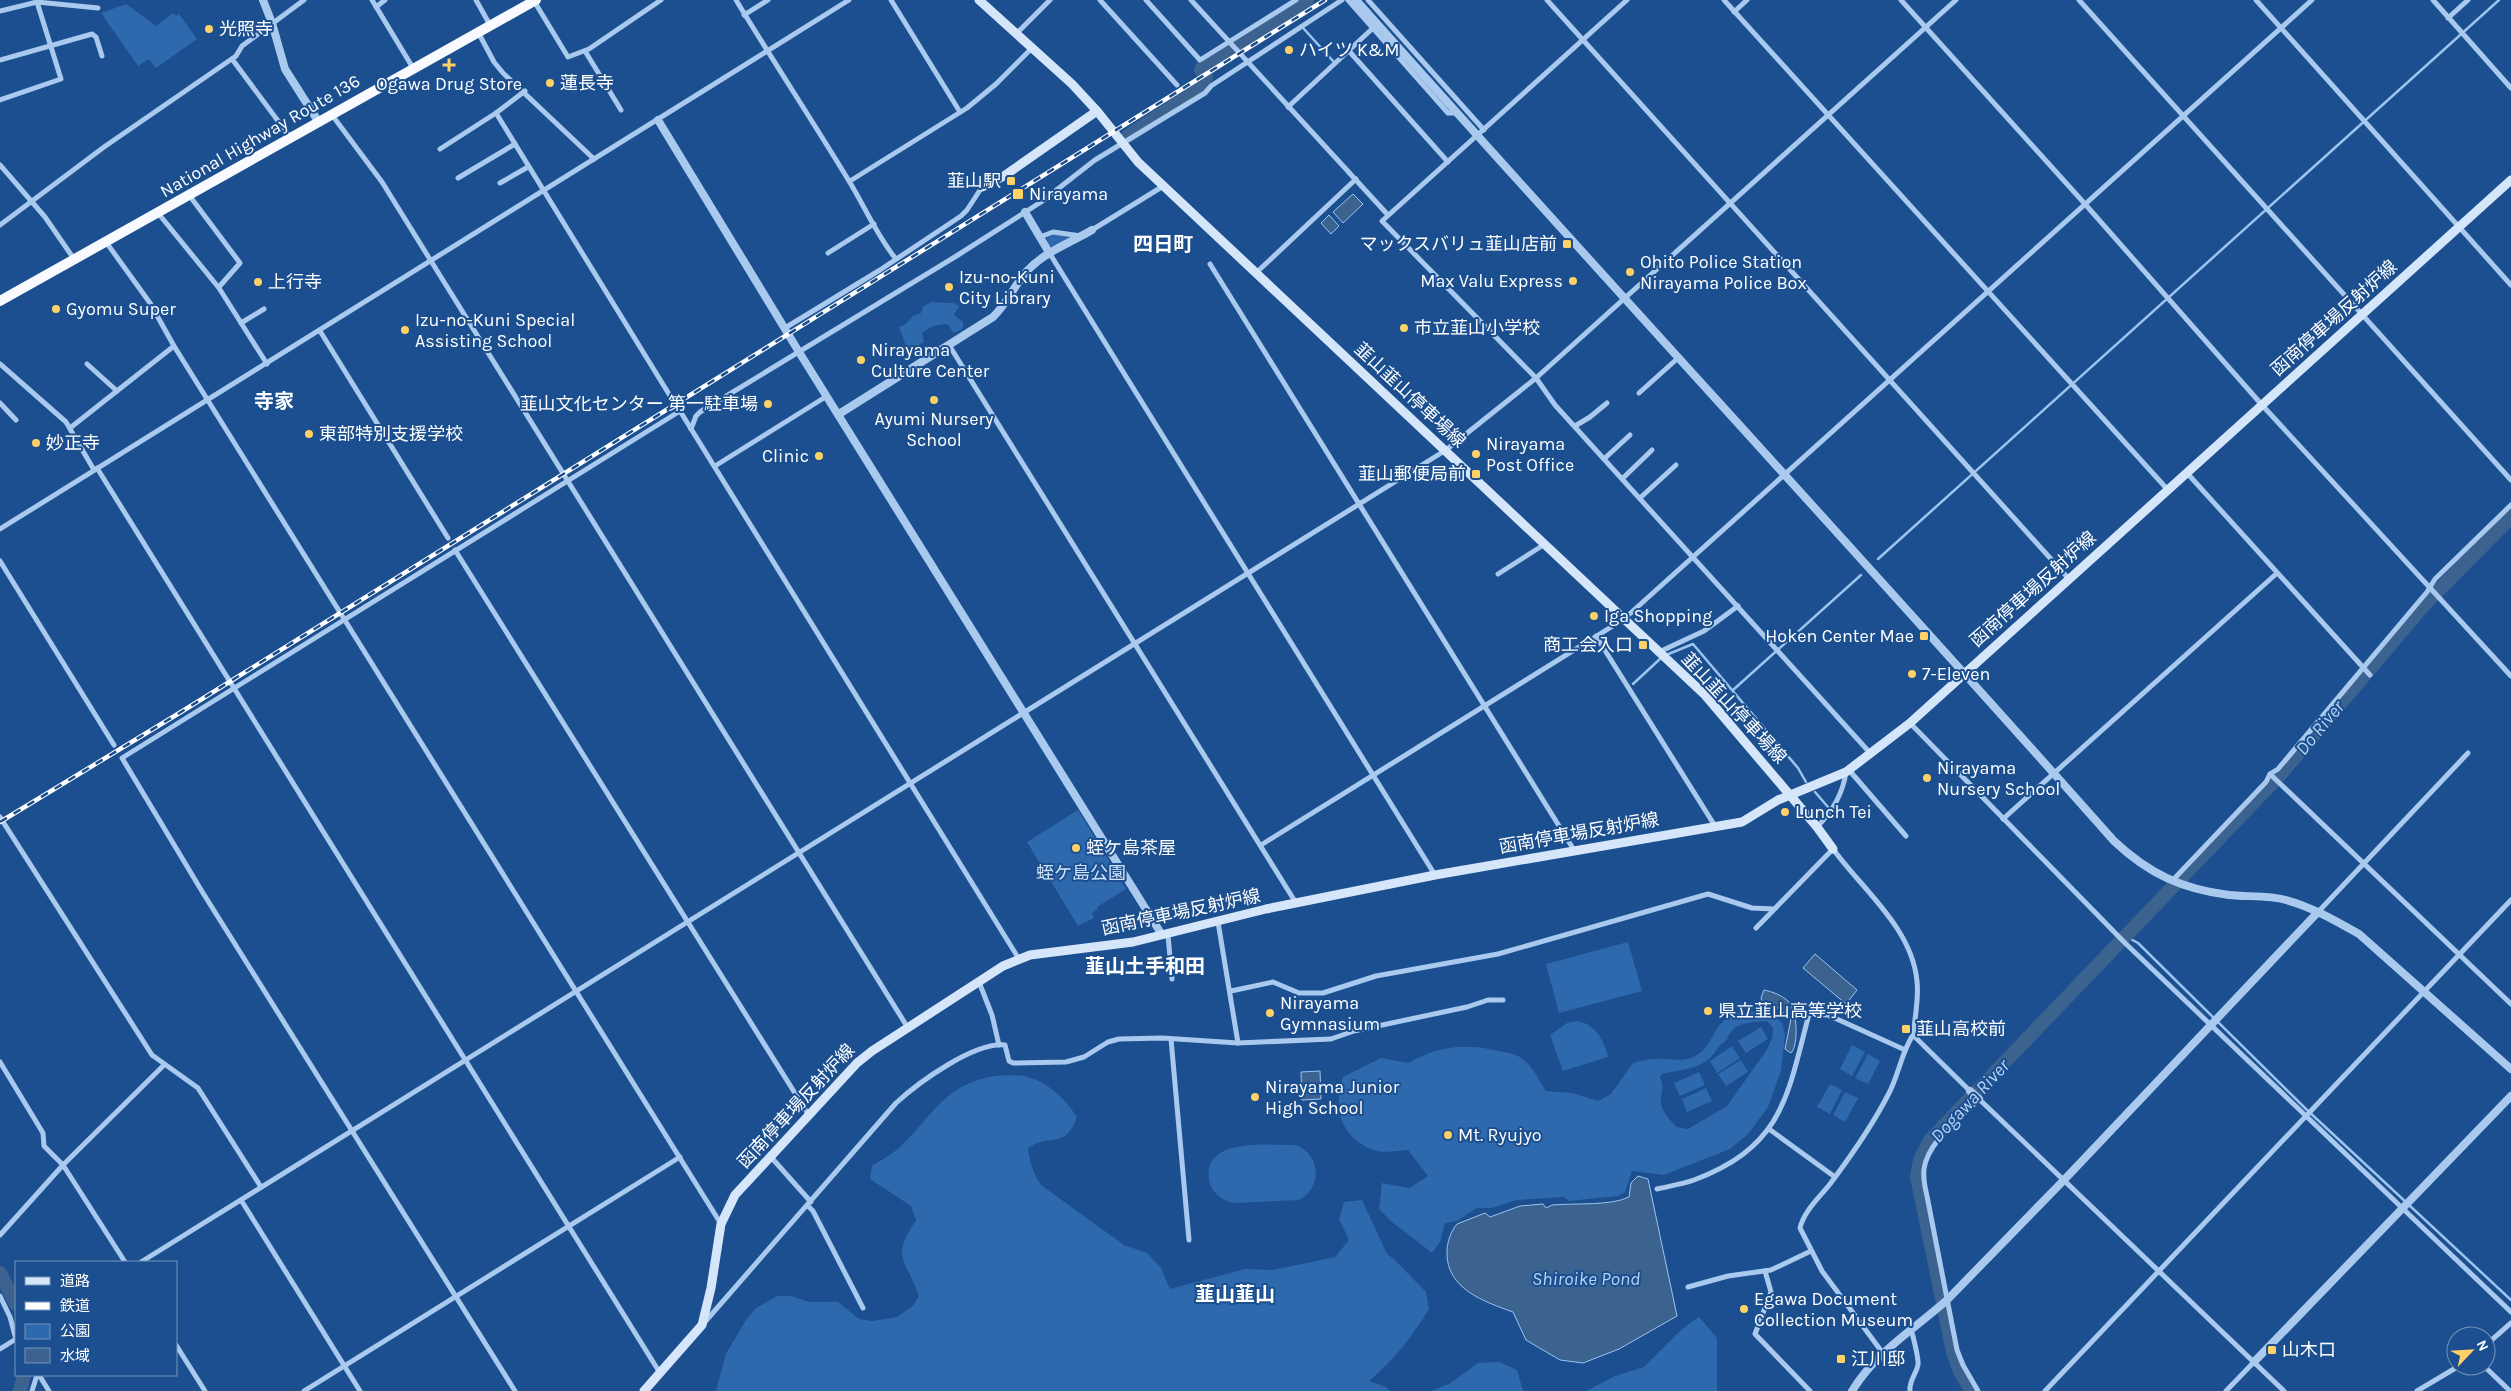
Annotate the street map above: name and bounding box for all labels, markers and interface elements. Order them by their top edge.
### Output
place label: 光照寺 [219,18,273,40]
marker: 光照寺 [203,23,215,35]
place label: ハイツ K&M [1299,39,1400,61]
marker: ハイツ K&M [1283,44,1295,56]
marker: Ogawa Drug Store [443,59,455,71]
street label: National Highway Route 136 [156,70,364,202]
place label: 蓮長寺 [560,72,614,94]
place label: Ogawa Drug Store [376,73,522,95]
marker: 蓮長寺 [544,77,556,89]
place label: 韮山駅 [947,170,1001,192]
marker: 韮山駅 [1005,175,1017,187]
place label: Nirayama [1029,183,1108,205]
marker: Nirayama [1011,187,1025,201]
district label: 四日町 [1133,233,1193,256]
place label: マックスバリュ韮山店前 [1360,233,1557,255]
marker: マックスバリュ韮山店前 [1561,238,1573,250]
place label: Ohito Police Station Nirayama Police Box [1640,251,1807,294]
street label: 函南停車場反射炉線 [2266,256,2402,380]
place label: Izu-no-Kuni City Library [959,266,1055,309]
marker: Ohito Police Station Nirayama Police Box [1624,266,1636,278]
place label: Max Valu Express [1420,270,1563,292]
place label: 上行寺 [268,271,322,293]
marker: Max Valu Express [1567,275,1579,287]
marker: 上行寺 [252,276,264,288]
marker: Izu-no-Kuni City Library [943,281,955,293]
place label: Gyomu Super [66,298,176,320]
marker: Gyomu Super [50,303,62,315]
place label: Izu-no-Kuni Special Assisting School [415,309,575,352]
place label: 市立韮山小学校 [1414,317,1540,339]
marker: 市立韮山小学校 [1398,322,1410,334]
marker: Izu-no-Kuni Special Assisting School [399,324,411,336]
street label: 韮山韮山停車場線 [1350,338,1470,452]
place label: Nirayama Culture Center [871,339,990,382]
marker: Nirayama Culture Center [855,354,867,366]
district label: 寺家 [254,390,294,413]
place label: 韮山文化センター 第一駐車場 [520,393,758,415]
marker: Ayumi Nursery School [928,394,940,406]
marker: 韮山文化センター 第一駐車場 [762,398,774,410]
place label: Ayumi Nursery School [875,408,994,451]
place label: 東部特別支援学校 [319,423,463,445]
marker: 東部特別支援学校 [303,428,315,440]
place label: 妙正寺 [46,432,100,454]
place label: Nirayama Post Office [1486,433,1574,476]
marker: 妙正寺 [30,437,42,449]
place label: Clinic [762,445,809,467]
marker: Nirayama Post Office [1470,448,1482,460]
marker: Clinic [813,450,825,462]
place label: 韮山郵便局前 [1358,463,1466,485]
marker: 韮山郵便局前 [1470,468,1482,480]
street label: 函南停車場反射炉線 [1965,527,2101,651]
place label: Iga Shopping [1604,605,1712,627]
marker: Iga Shopping [1588,610,1600,622]
place label: Hoken Center Mae [1765,625,1914,647]
marker: Hoken Center Mae [1918,630,1930,642]
place label: 商工会入口 [1543,634,1633,656]
marker: 商工会入口 [1637,639,1649,651]
street label: 韮山韮山停車場線 [1677,648,1791,768]
place label: 7-Eleven [1922,663,1990,685]
marker: 7-Eleven [1906,668,1918,680]
water label: Do River [2291,695,2350,760]
place label: Nirayama Nursery School [1937,757,2060,800]
marker: Nirayama Nursery School [1921,772,1933,784]
place label: Lunch Tei [1795,801,1872,823]
marker: Lunch Tei [1779,806,1791,818]
street label: 函南停車場反射炉線 [1497,808,1661,858]
place label: 蛭ケ島茶屋 [1086,837,1176,859]
marker: 蛭ケ島茶屋 [1070,842,1082,854]
park label: 蛭ケ島公園 [1036,862,1126,884]
street label: 函南停車場反射炉線 [1099,884,1263,940]
district label: 韮山土手和田 [1085,955,1205,978]
place label: Nirayama Gymnasium [1280,992,1380,1035]
place label: 県立韮山高等学校 [1718,1000,1862,1022]
marker: 県立韮山高等学校 [1702,1005,1714,1017]
marker: Nirayama Gymnasium [1264,1007,1276,1019]
place label: 韮山高校前 [1916,1018,2006,1040]
marker: 韮山高校前 [1900,1023,1912,1035]
street label: 函南停車場反射炉線 [733,1039,859,1173]
water label: Dogawa River [1926,1054,2015,1147]
place label: Nirayama Junior High School [1265,1076,1400,1119]
marker: Nirayama Junior High School [1249,1091,1261,1103]
place label: Mt. Ryujyo [1458,1124,1542,1146]
marker: Mt. Ryujyo [1442,1129,1454,1141]
legend [15,1261,178,1376]
water label: Shiroike Pond [1532,1268,1640,1290]
text: 道路 [60,1272,90,1290]
district label: 韮山韮山 [1195,1283,1275,1306]
place label: Egawa Document Collection Museum [1754,1288,1913,1331]
text: 鉄道 [60,1297,90,1315]
marker: Egawa Document Collection Museum [1738,1303,1750,1315]
text: 公園 [60,1322,90,1340]
north arrow [2446,1326,2496,1376]
text: N [2473,1338,2492,1354]
place label: 山木口 [2282,1339,2336,1361]
marker: 山木口 [2266,1344,2278,1356]
text: 水域 [60,1347,90,1365]
place label: 江川邸 [1851,1348,1905,1370]
marker: 江川邸 [1835,1353,1847,1365]

